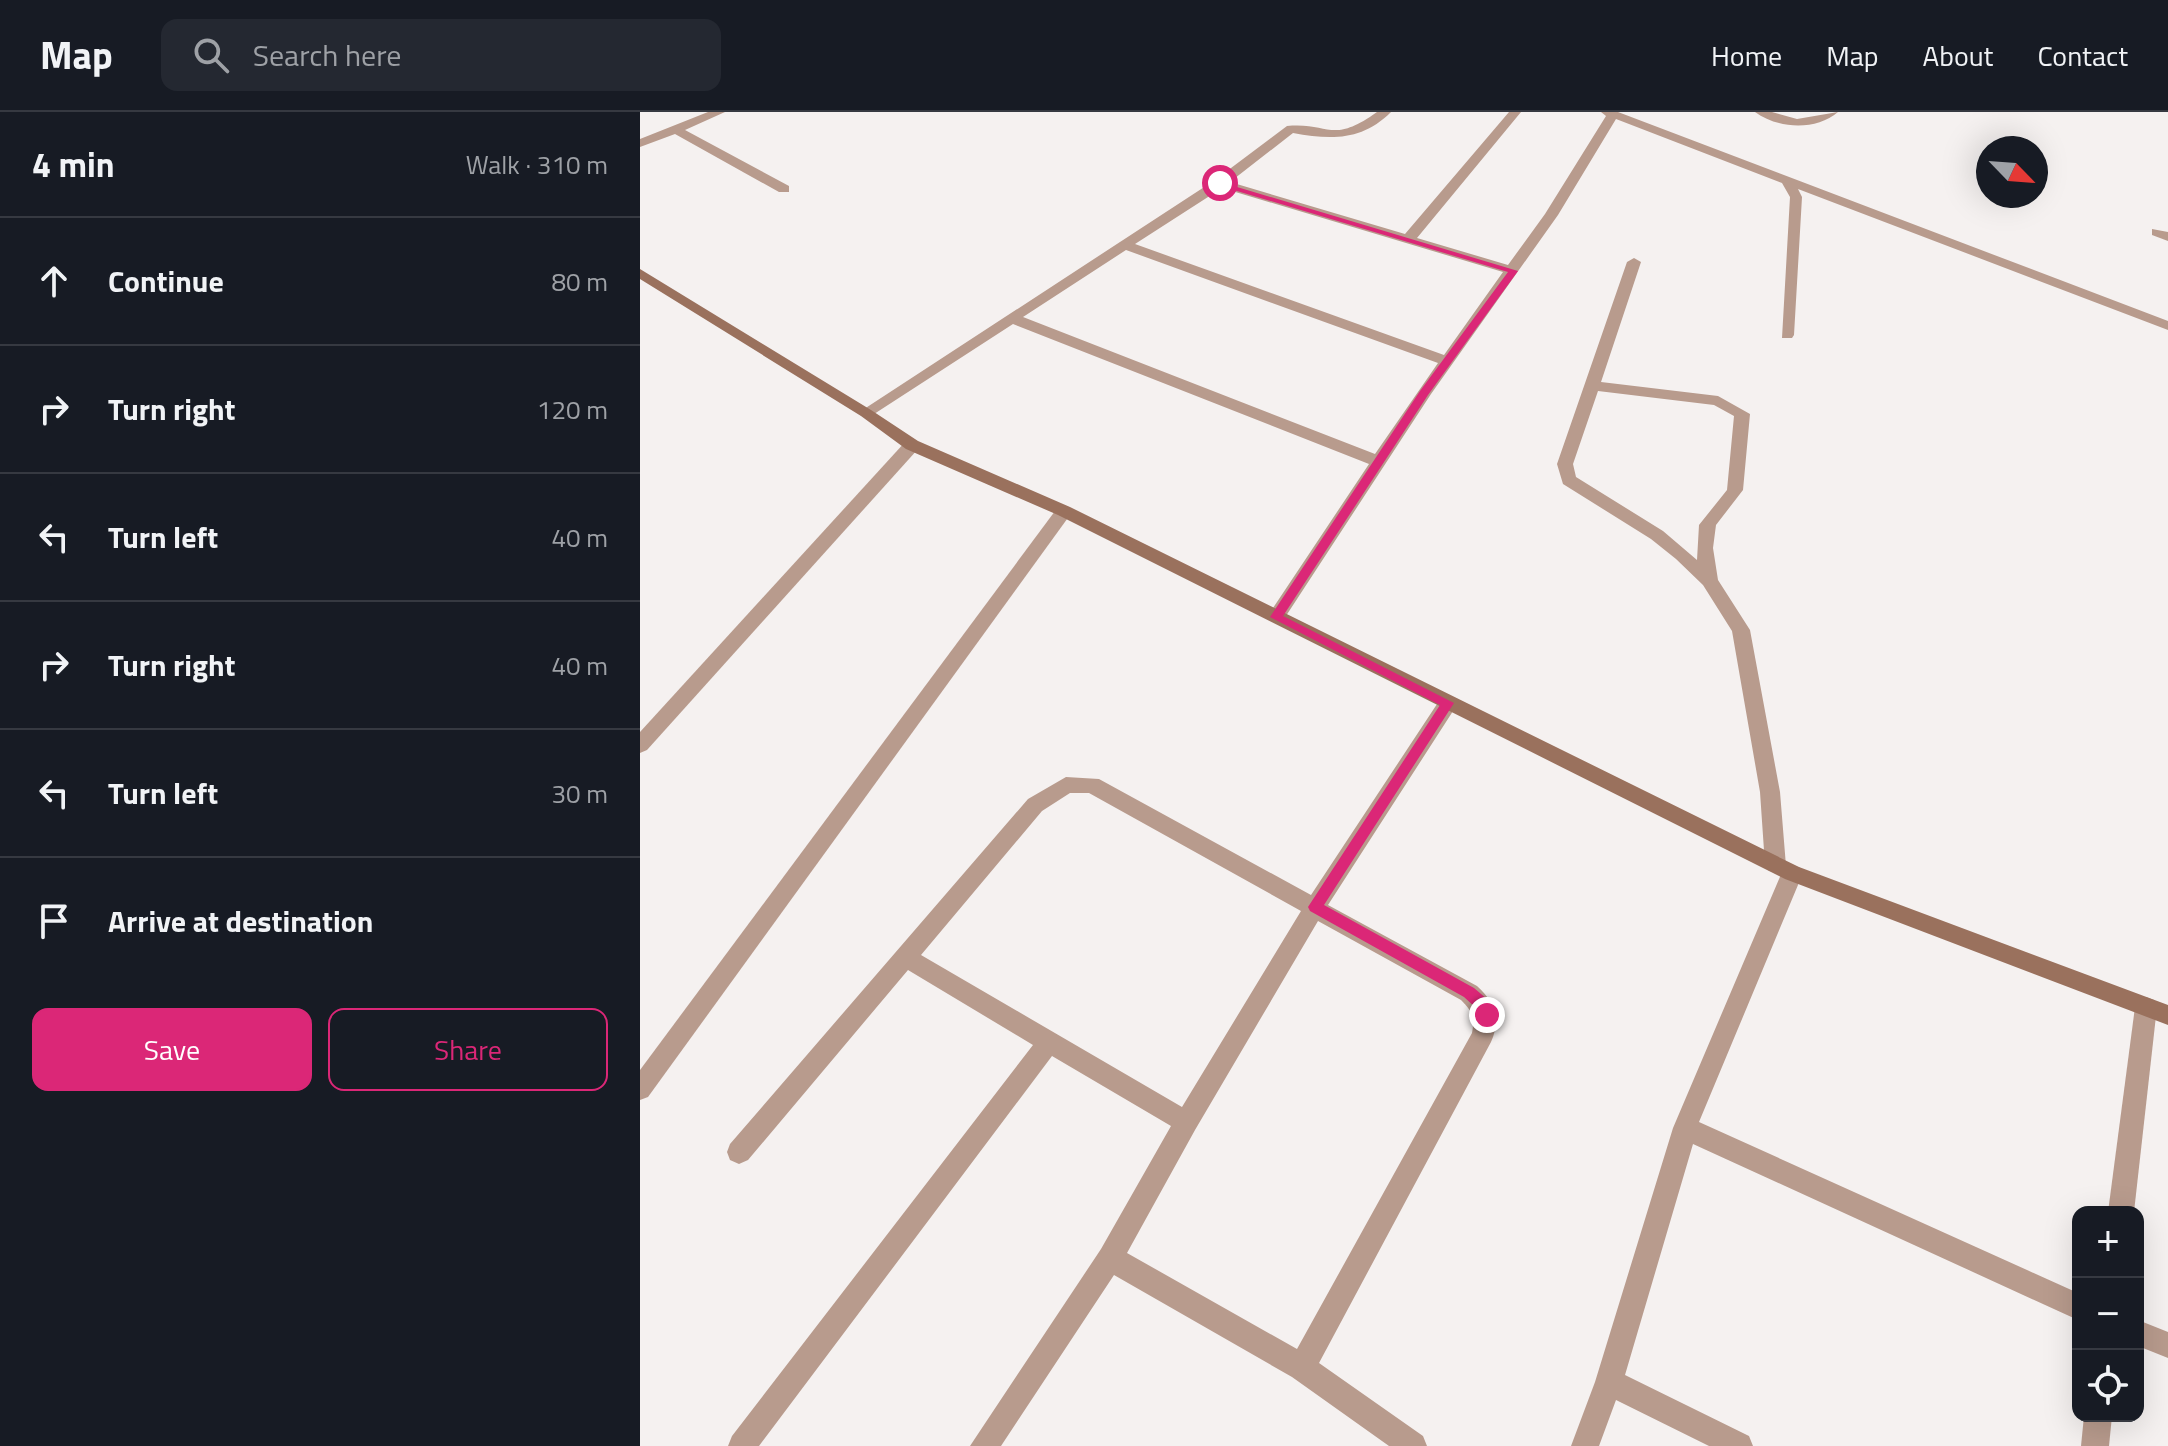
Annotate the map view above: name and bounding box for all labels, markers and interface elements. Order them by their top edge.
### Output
search box [161,19,721,91]
text: Map [40,26,113,84]
text: Search here [253,32,402,78]
icon: search [189,33,233,77]
text: Home [1711,34,1782,77]
text: Map [1826,34,1879,77]
text: About [1923,34,1993,77]
text: Contact [2037,34,2128,77]
north arrow [1976,136,2048,208]
text: 4 min [32,138,115,190]
text: Walk · 310 m [466,145,608,184]
route start [1202,165,1238,201]
text: Continue [108,258,224,304]
icon: ahead [32,259,76,303]
text: 80 m [551,262,608,301]
text: Turn right [108,386,236,432]
icon: right [32,387,76,431]
text: 120 m [537,390,608,429]
text: Turn left [108,514,218,560]
icon: left [32,515,76,559]
text: 40 m [551,518,608,557]
text: Turn right [108,642,236,688]
icon: right [32,643,76,687]
text: 40 m [551,646,608,685]
text: Turn left [108,770,218,816]
icon: left [32,771,76,815]
text: 30 m [551,774,608,813]
text: Arrive at destination [108,898,373,944]
icon: arrive [32,899,76,943]
route end [1469,997,1505,1033]
button: Save [32,1008,312,1091]
button: Share [328,1008,608,1091]
map controls [2072,1206,2144,1422]
button: + [2072,1206,2144,1278]
button: − [2072,1278,2144,1350]
button: locate [2072,1350,2144,1422]

